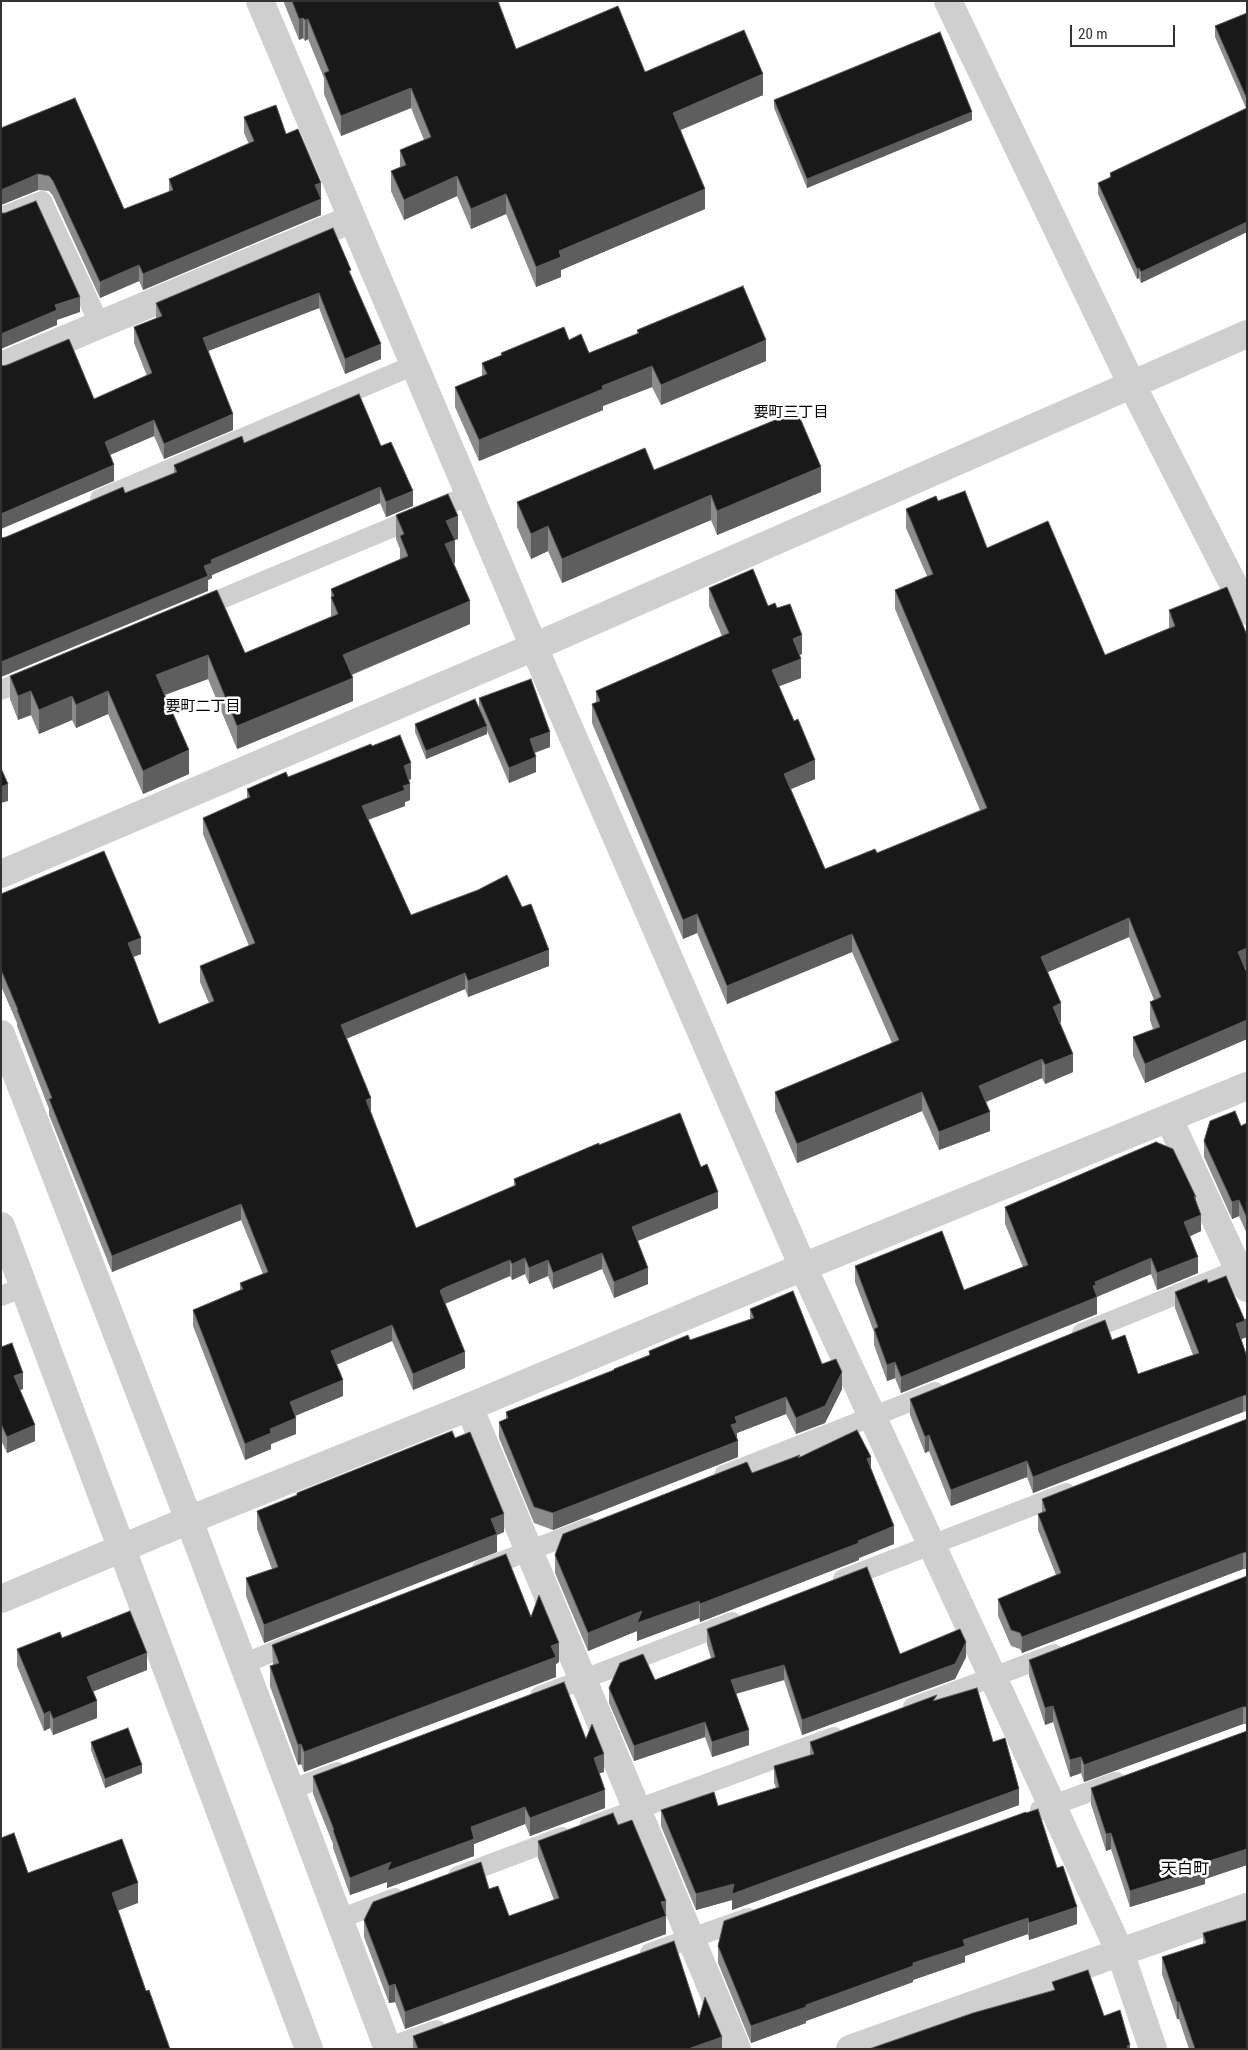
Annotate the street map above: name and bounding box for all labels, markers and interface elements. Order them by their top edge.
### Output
scale bar [1073,15,1178,47]
text: 20 m [1078,25,1108,43]
district label: 要町三丁目 [754,404,828,422]
district label: 要町二丁目 [166,698,240,716]
district label: 天白町 [1161,1860,1209,1880]

